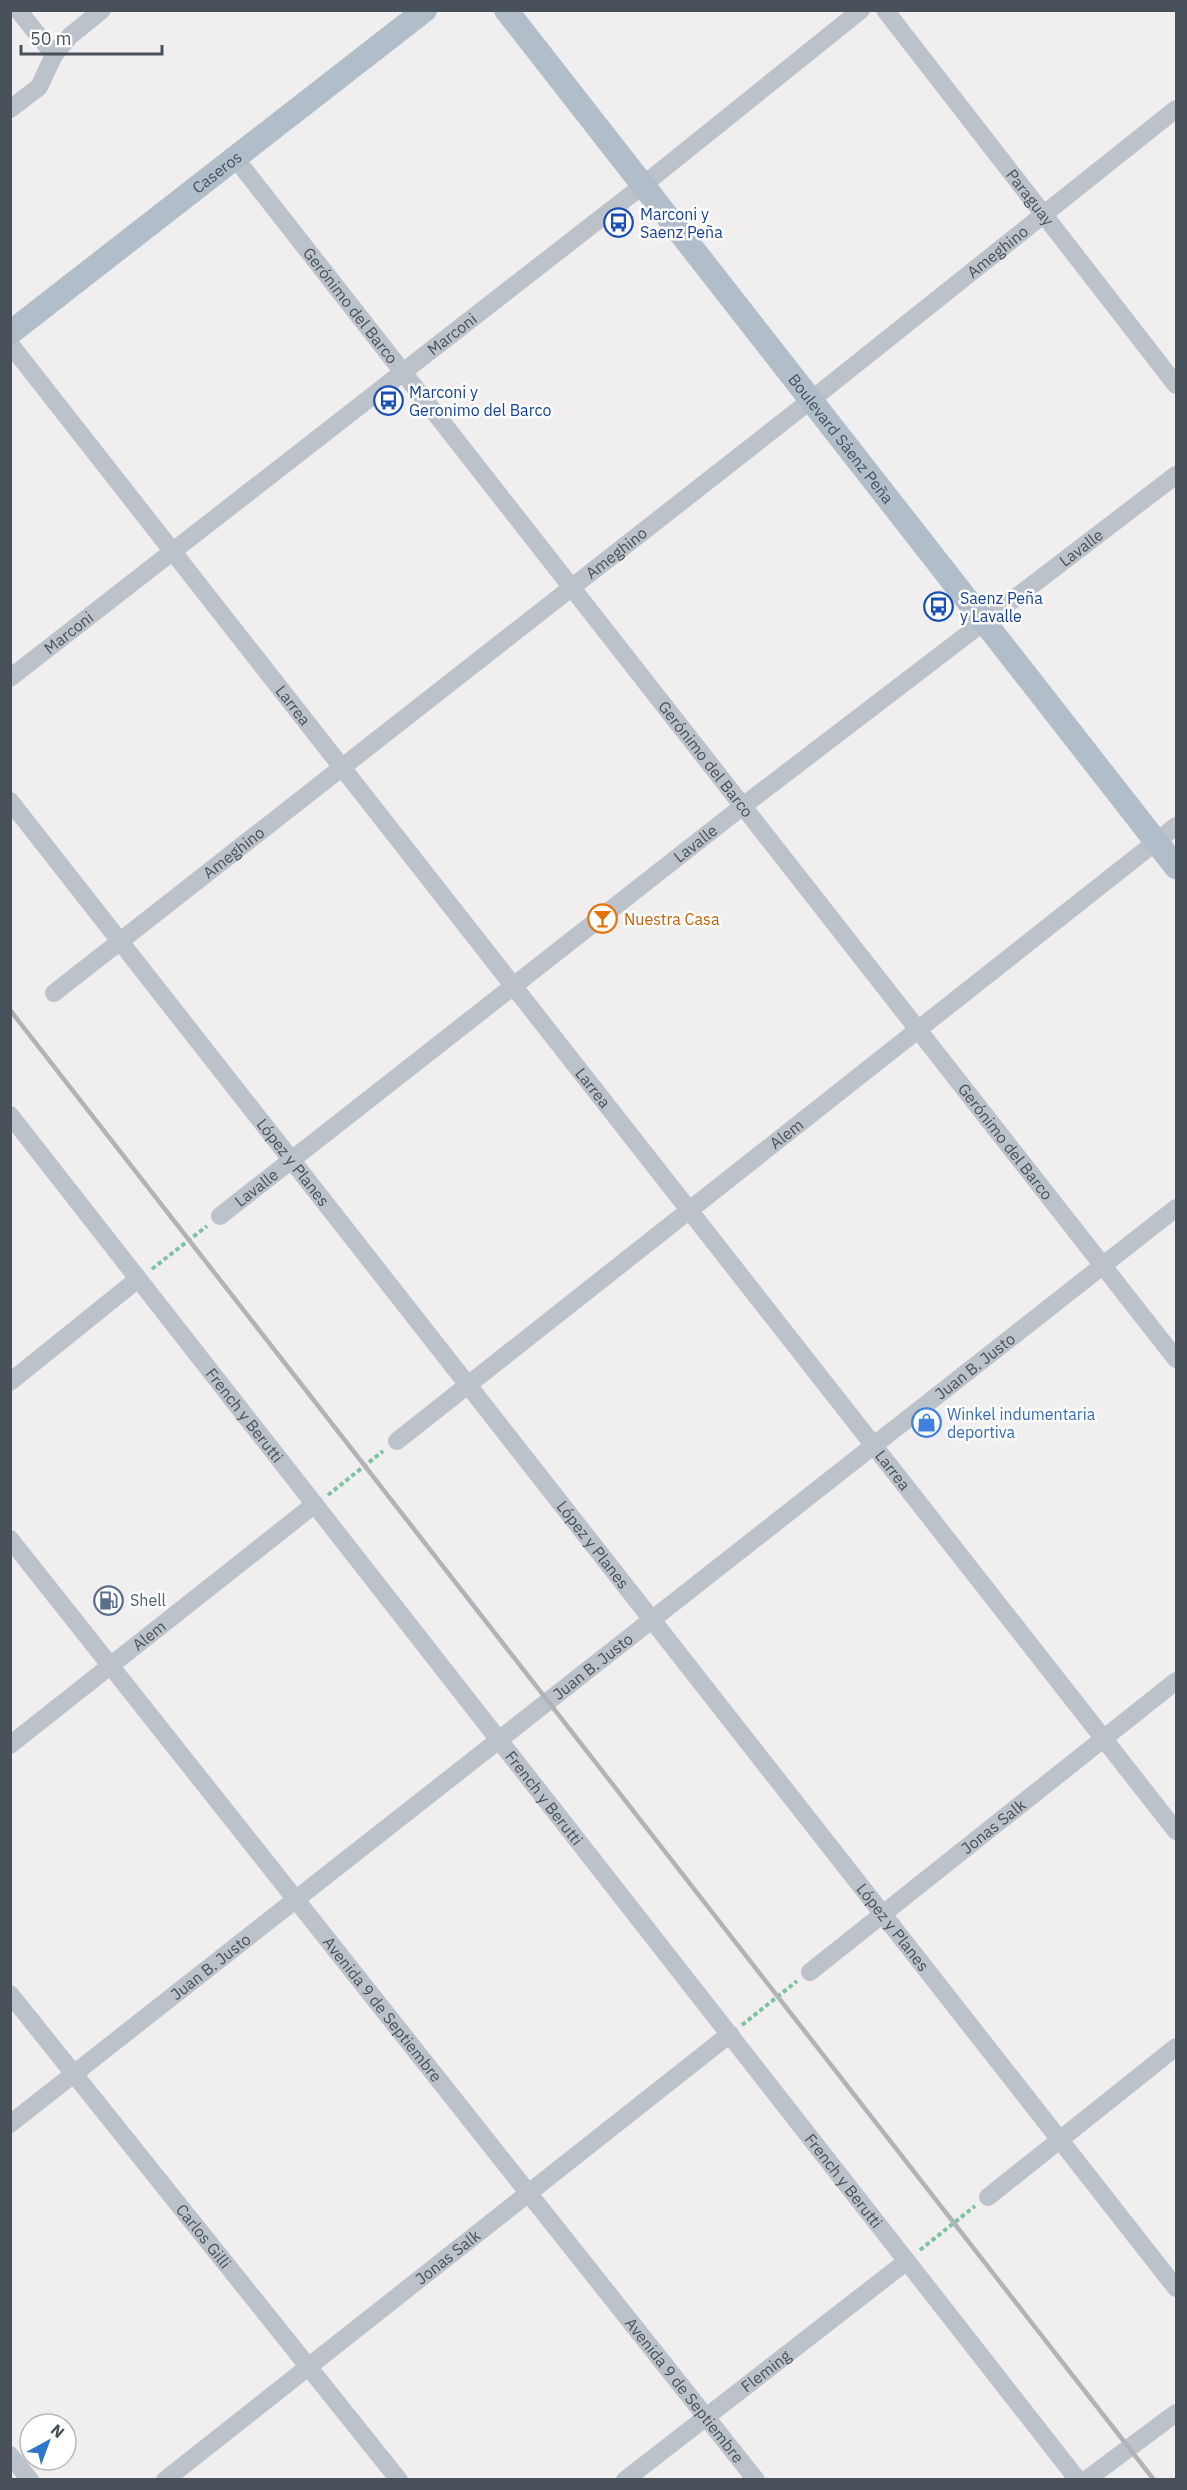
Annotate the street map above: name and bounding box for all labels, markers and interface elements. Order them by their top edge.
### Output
scale bar [21,18,162,56]
text: 50 m [30,27,72,50]
street label: Caseros [188,146,246,198]
street label: Paraguay [1002,165,1059,230]
place label: Marconi y Saenz Peña [640,204,723,242]
bus stop icon: Marconi y Saenz Peña [603,207,635,239]
street label: Ameghino [963,221,1032,282]
street label: Gerónimo del Barco [299,243,403,368]
street label: Marconi [423,308,481,360]
street label: Boulevard Sáenz Peña [784,370,898,508]
place label: Marconi y Geronimo del Barco [409,382,551,420]
bus stop icon: Marconi y Geronimo del Barco [372,385,404,417]
street label: Ameghino [581,522,651,583]
street label: Lavalle [1055,524,1107,571]
place label: Saenz Peña y Lavalle [960,588,1043,626]
bus stop icon: Saenz Peña y Lavalle [923,591,955,623]
street label: Marconi [40,607,97,658]
street label: Larrea [271,681,315,730]
street label: Gerónimo del Barco [654,697,758,821]
street label: Lavalle [669,820,721,867]
street label: Ameghino [199,822,268,883]
bar icon: Nuestra Casa [587,903,619,935]
place label: Nuestra Casa [624,909,720,929]
street label: Larrea [571,1064,615,1112]
street label: Gerónimo del Barco [954,1079,1057,1204]
street label: López y Planes [253,1114,334,1210]
street label: Alem [765,1114,807,1153]
street label: Lavalle [230,1164,282,1211]
street label: Juan B. Justo [931,1328,1019,1404]
street label: French y Berutti [202,1364,288,1466]
place label: Winkel indumentaria deportiva [947,1404,1096,1442]
shop icon: Winkel indumentaria deportiva [910,1407,942,1439]
street label: Larrea [871,1446,915,1495]
street label: López y Planes [553,1497,634,1593]
fuel station icon: Shell [93,1584,125,1616]
place label: Shell [130,1590,166,1610]
street label: Alem [128,1616,170,1655]
street label: Juan B. Justo [549,1629,637,1704]
street label: French y Berutti [501,1747,587,1849]
street label: Jonas Salk [957,1794,1030,1858]
street label: López y Planes [852,1879,934,1975]
street label: Juan B. Justo [166,1929,255,2004]
street label: Avenida 9 de Septiembre [319,1932,447,2086]
street label: French y Berutti [801,2129,887,2232]
street label: Carlos Gilli [172,2200,236,2272]
street label: Jonas Salk [411,2225,484,2289]
street label: Avenida 9 de Septiembre [621,2313,749,2467]
street label: Fleming [737,2345,795,2396]
north arrow [18,2412,78,2472]
text: N [47,2419,69,2442]

